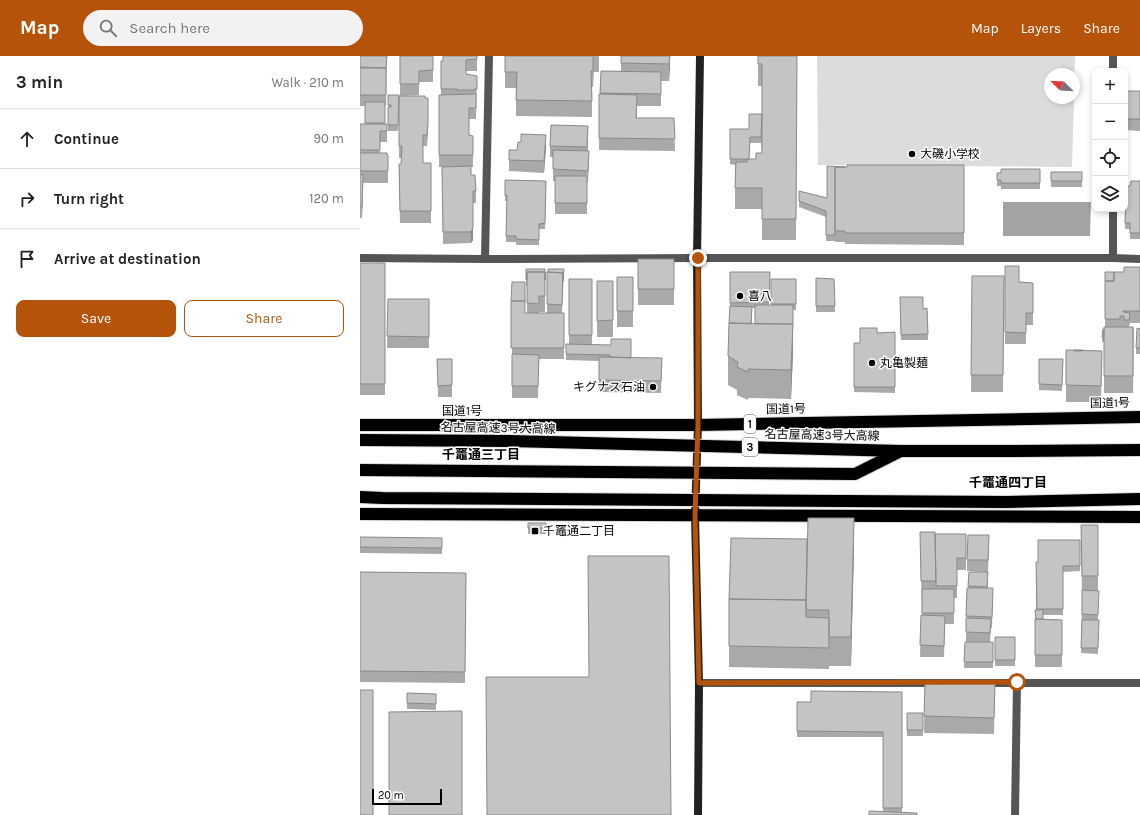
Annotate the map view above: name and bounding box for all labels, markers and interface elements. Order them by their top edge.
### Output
search box [83,10,363,46]
text: Map [20,17,59,39]
icon: search [97,17,119,39]
text: Search here [129,19,210,37]
text: Map [971,20,999,37]
text: Layers [1021,20,1061,37]
text: Share [1083,20,1120,37]
north arrow [1044,68,1080,104]
map controls [1092,68,1128,212]
button: + [1092,68,1128,104]
text: 3 min [16,72,63,92]
text: Walk · 210 m [271,75,344,90]
button: − [1092,104,1128,140]
icon: ahead [16,128,38,150]
text: Continue [54,130,119,148]
text: 90 m [313,131,344,146]
button: locate [1092,140,1128,176]
place label: 大磯小学校 [920,147,980,161]
marker: 大磯小学校 [907,149,917,159]
button: layers [1092,176,1128,212]
icon: right [16,188,38,210]
text: Turn right [54,190,124,208]
text: 120 m [309,191,344,206]
icon: arrive [16,248,38,270]
route end [689,249,707,267]
text: Arrive at destination [54,250,201,268]
place label: 喜八 [748,289,772,303]
marker: 喜八 [735,291,745,301]
button: Save [16,300,176,337]
button: Share [184,300,344,337]
place label: 丸亀製麺 [880,356,928,370]
marker: 丸亀製麺 [867,358,877,368]
place label: キグナス石油 [573,380,645,394]
marker: キグナス石油 [648,382,658,392]
street label: 国道1号 [1090,396,1130,410]
street label: 国道1号 [766,402,806,416]
street label: 国道1号 [442,404,482,418]
road number: 1 [744,415,756,433]
street label: 名古屋高速3号大高線 [440,420,556,436]
street label: 名古屋高速3号大高線 [764,427,880,443]
road number: 3 [742,438,758,456]
district label: 千竈通三丁目 [442,447,520,462]
district label: 千竈通四丁目 [969,475,1047,490]
place label: 千竈通二丁目 [543,524,615,538]
marker: 千竈通二丁目 [530,526,540,536]
route start [1008,673,1026,691]
scale bar [372,787,442,806]
text: 20 m [378,789,404,802]

